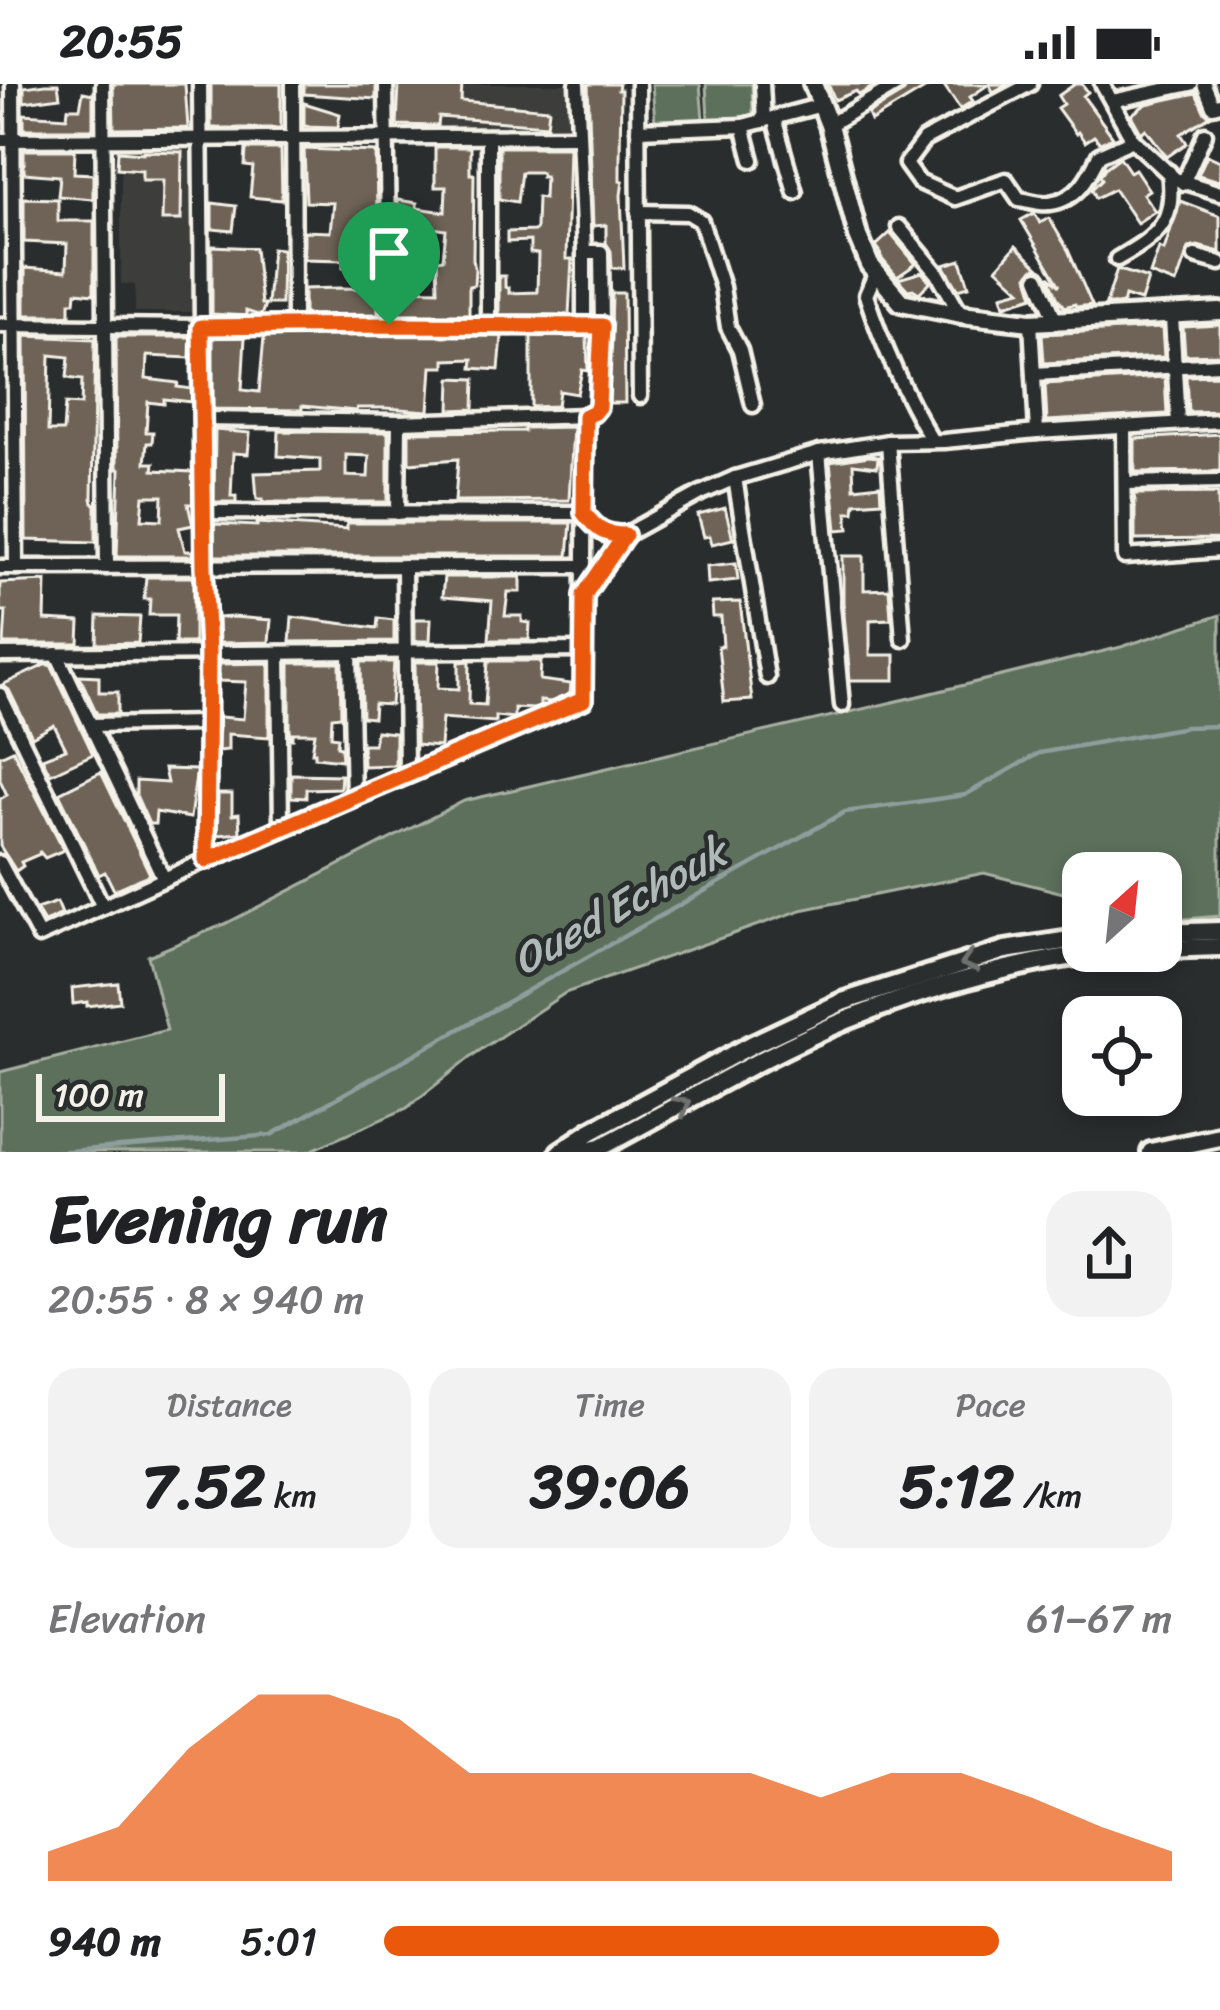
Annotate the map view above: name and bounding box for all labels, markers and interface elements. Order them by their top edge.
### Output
text: 20:55 [60,2,183,82]
pin [338,202,440,325]
icon: arrive [356,220,422,286]
water label: Oued Echouk [498,814,745,996]
north arrow [1062,852,1182,972]
map controls [1062,852,1182,1116]
one-way arrow [959,947,980,972]
button: locate [1062,996,1182,1116]
text: 100 m [54,1066,144,1124]
scale bar [36,1068,225,1121]
one-way arrow [670,1096,692,1119]
text: Evening run [48,1161,388,1278]
button: share [1046,1191,1172,1317]
text: 20:55 · 8 × 940 m [48,1265,364,1334]
text: Distance [167,1376,292,1434]
text: Time [575,1376,645,1434]
text: Pace [956,1376,1026,1434]
text: 7.52 [142,1434,265,1540]
text: 39:06 [530,1434,690,1540]
text: 5:12 [899,1434,1014,1540]
text: km [265,1467,317,1525]
text: /km [1014,1467,1082,1525]
text: Elevation [48,1584,206,1653]
text: 61–67 m [1026,1584,1172,1653]
text: 940 m [48,1907,161,1976]
text: 5:01 [240,1907,317,1976]

